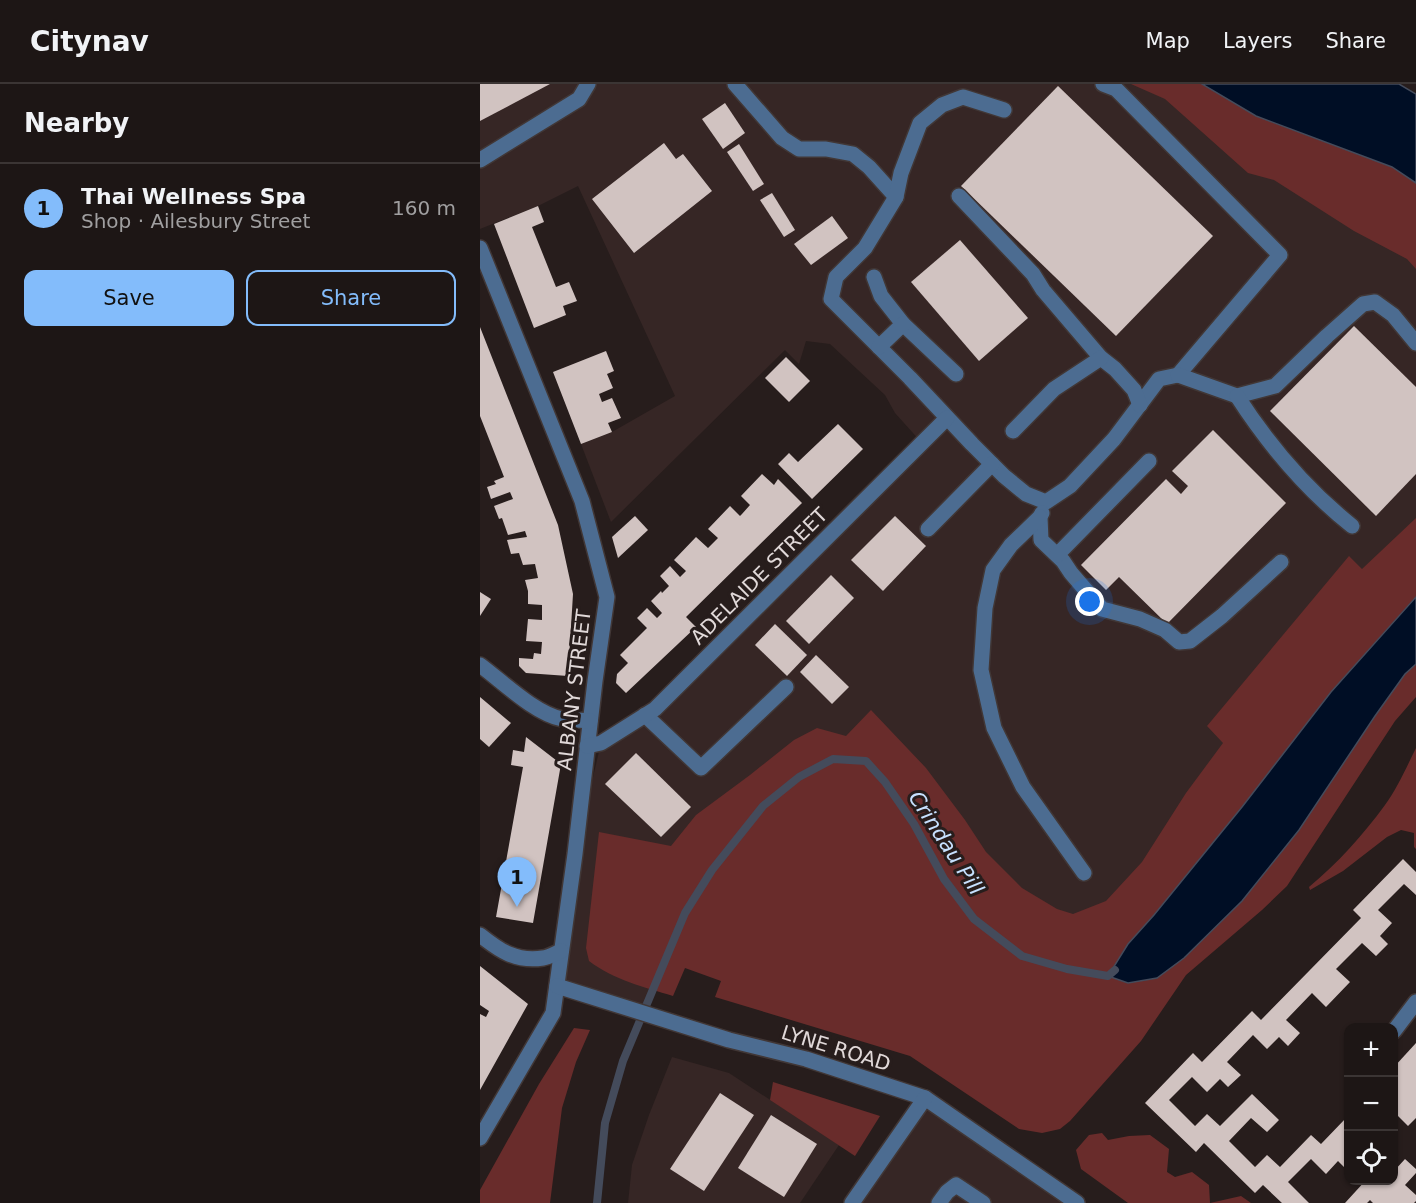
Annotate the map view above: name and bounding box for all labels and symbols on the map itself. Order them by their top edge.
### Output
street label: ADELAIDE STREET [686,502,833,649]
your location [1075,587,1104,616]
street label: ALBANY STREET [552,607,596,772]
water label: Crindau Pill [904,787,989,899]
pin: 1 [498,858,537,907]
street label: LYNE ROAD [778,1020,894,1076]

